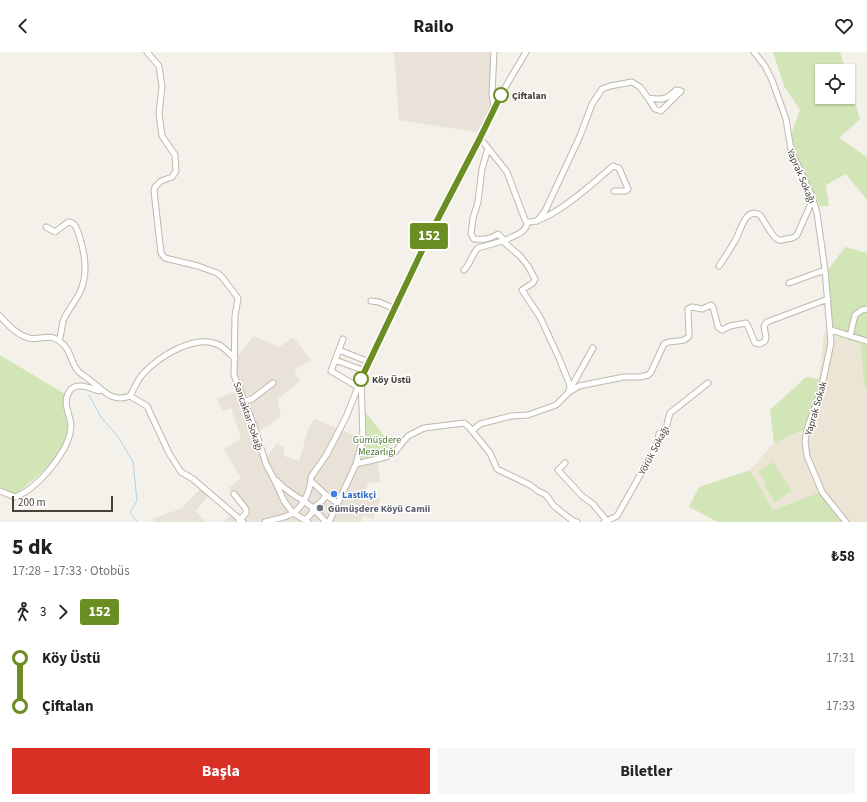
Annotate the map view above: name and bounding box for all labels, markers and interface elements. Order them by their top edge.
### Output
text: Railo [413,14,454,39]
icon: back [12,15,34,37]
icon: heart [833,15,855,37]
map controls [815,64,855,104]
button: locate [815,64,855,104]
marker: Çiftalan [493,87,509,103]
place label: Çiftalan [512,89,547,103]
street label: Yaprak Sokağı [783,146,819,206]
line badge: 152 [406,223,452,249]
text: 152 [418,226,440,246]
marker: Köy Üstü [353,371,369,387]
place label: Köy Üstü [372,373,411,387]
street label: Sancaktar Sokağı [230,380,266,453]
street label: Yaprak Sokak [801,380,830,438]
street label: Yörük Sokağı [635,423,673,478]
park label: Gümüşdere Mezarlığı [353,433,401,459]
place label: Lastikçi [342,488,376,502]
marker: Lastikçi [329,489,339,499]
scale bar [12,494,113,513]
text: 200 m [18,495,46,510]
place label: Gümüşdere Köyü Camii [328,502,430,516]
marker: Gümüşdere Köyü Camii [315,503,325,513]
text: 5 dk [12,531,53,563]
text: ₺58 [831,546,855,567]
text: 17:28 – 17:33 · Otobüs [12,562,130,580]
icon: walk [12,601,34,623]
icon: forward [52,601,74,623]
text: 152 [88,602,111,622]
text: 3 [40,603,46,621]
text: Köy Üstü [42,648,100,669]
text: 17:31 [826,649,855,667]
text: Çiftalan [42,696,94,717]
text: 17:33 [826,697,855,715]
button: Başla [12,748,430,794]
button: Biletler [438,748,855,794]

